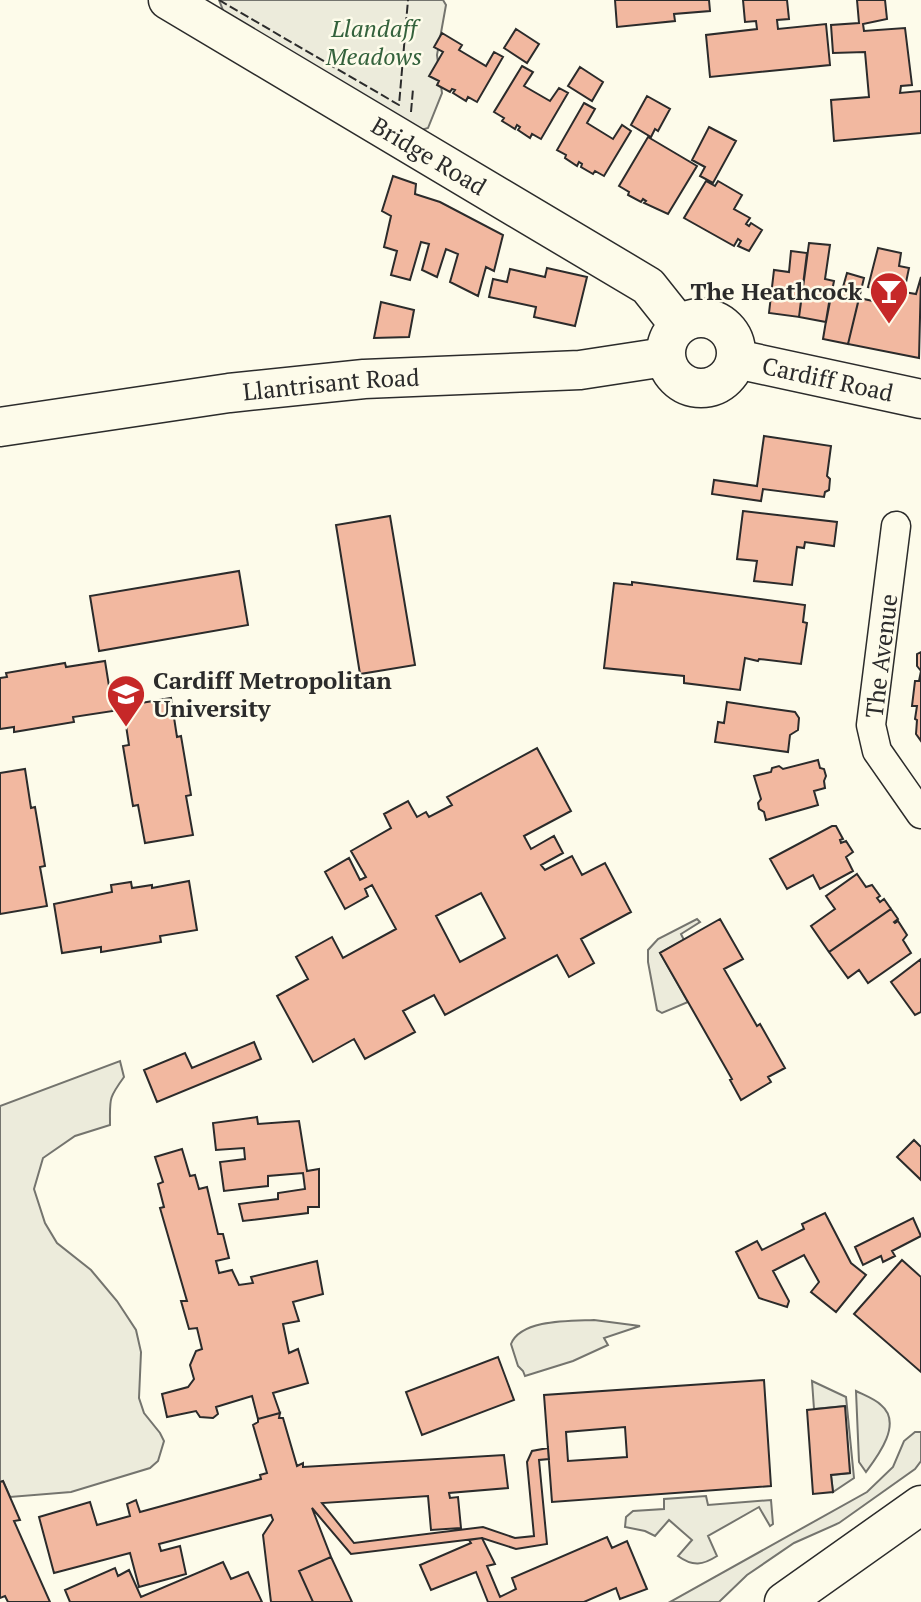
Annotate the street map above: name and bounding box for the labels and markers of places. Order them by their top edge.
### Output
bar icon: The Heathcock [868,270,910,325]
place label: The Heathcock [690,275,862,307]
place label: Cardiff Metropolitan University [153,664,392,724]
school or university icon: Cardiff Metropolitan University [105,673,147,728]

